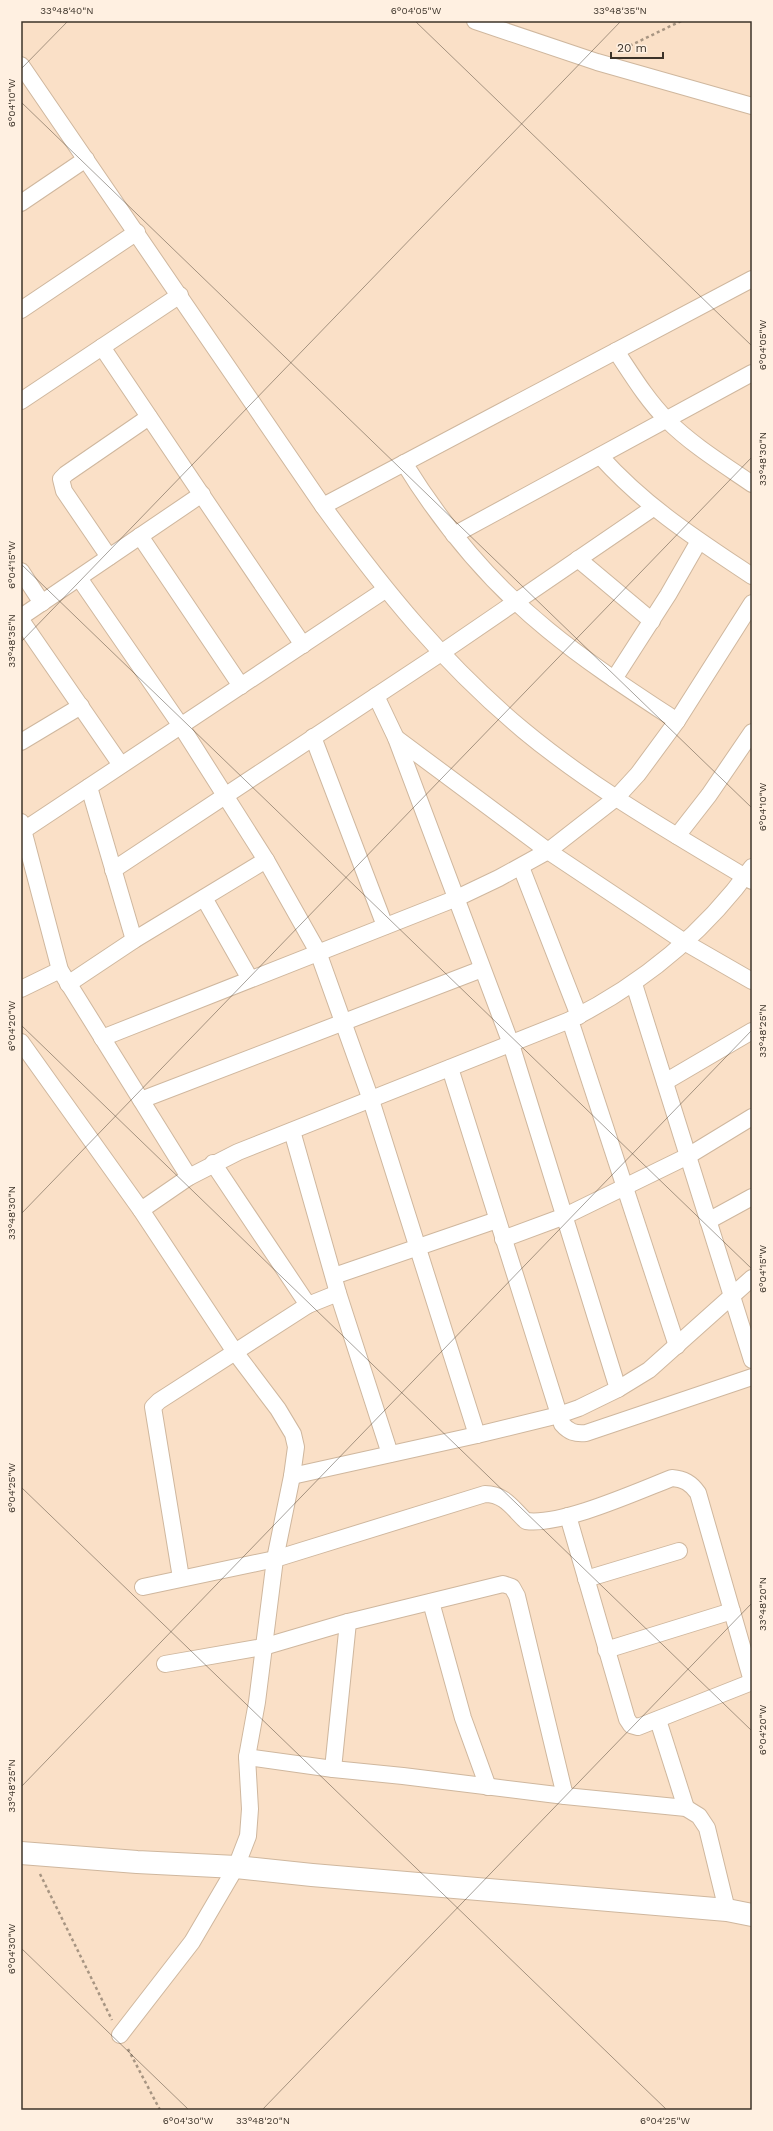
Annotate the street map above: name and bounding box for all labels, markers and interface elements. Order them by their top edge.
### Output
text: 33°48'40"N [40,5,94,16]
text: 6°04'05"W [391,5,442,16]
text: 33°48'35"N [593,5,647,16]
scale bar [611,34,663,60]
text: 20 m [617,41,647,55]
text: 6°04'10"W [6,78,17,127]
text: 6°04'05"W [757,319,768,370]
text: 33°48'30"N [757,432,768,486]
text: 6°04'15"W [6,541,17,589]
text: 33°48'35"N [6,614,17,668]
text: 6°04'10"W [757,782,768,831]
text: 6°04'20"W [6,1000,17,1051]
text: 33°48'25"N [757,1004,768,1058]
text: 33°48'30"N [6,1186,17,1240]
text: 6°04'15"W [757,1245,768,1293]
text: 6°04'25"W [6,1463,17,1513]
text: 33°48'20"N [757,1577,768,1631]
text: 6°04'20"W [757,1704,768,1755]
text: 33°48'25"N [6,1759,17,1813]
text: 6°04'30"W [6,1923,17,1974]
text: 6°04'30"W [163,2115,214,2126]
text: 33°48'20"N [236,2115,290,2126]
text: 6°04'25"W [640,2115,690,2126]

